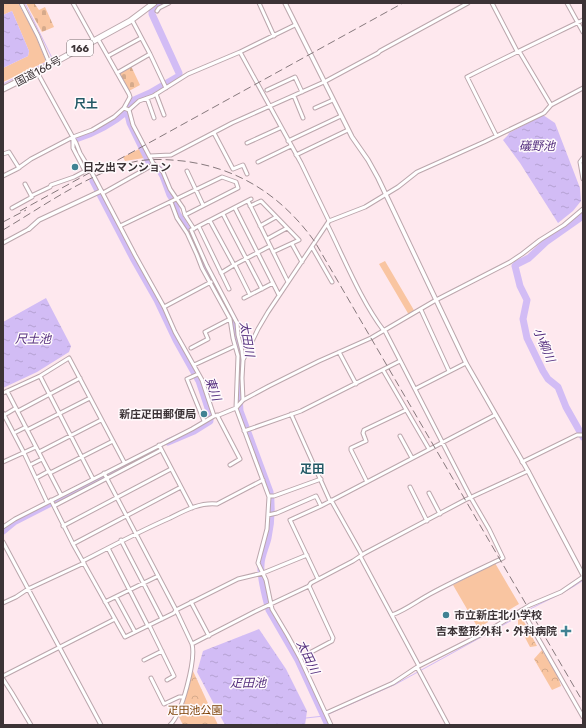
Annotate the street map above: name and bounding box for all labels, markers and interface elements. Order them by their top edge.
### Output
road number: 166 [67,40,93,56]
street label: 国道166号 [13,54,64,89]
district label: 尺土 [74,97,98,111]
water label: 礒野池 [519,139,556,153]
place label: 日之出マンション [83,161,171,174]
marker: 日之出マンション [70,162,80,172]
water label: 太田川 [237,320,257,360]
water label: 小柳川 [531,326,558,366]
water label: 尺土池 [15,332,52,346]
water label: 東川 [202,375,224,405]
place label: 新庄疋田郵便局 [119,408,196,421]
marker: 新庄疋田郵便局 [199,409,209,419]
district label: 疋田 [300,462,324,476]
place label: 市立新庄北小学校 [454,609,542,622]
marker: 市立新庄北小学校 [441,610,451,620]
place label: 吉本整形外科・外科病院 [436,625,557,638]
marker: 吉本整形外科・外科病院 [560,625,572,637]
water label: 太田川 [294,638,323,678]
water label: 疋田池 [230,676,267,690]
park label: 疋田池公園 [168,704,223,717]

